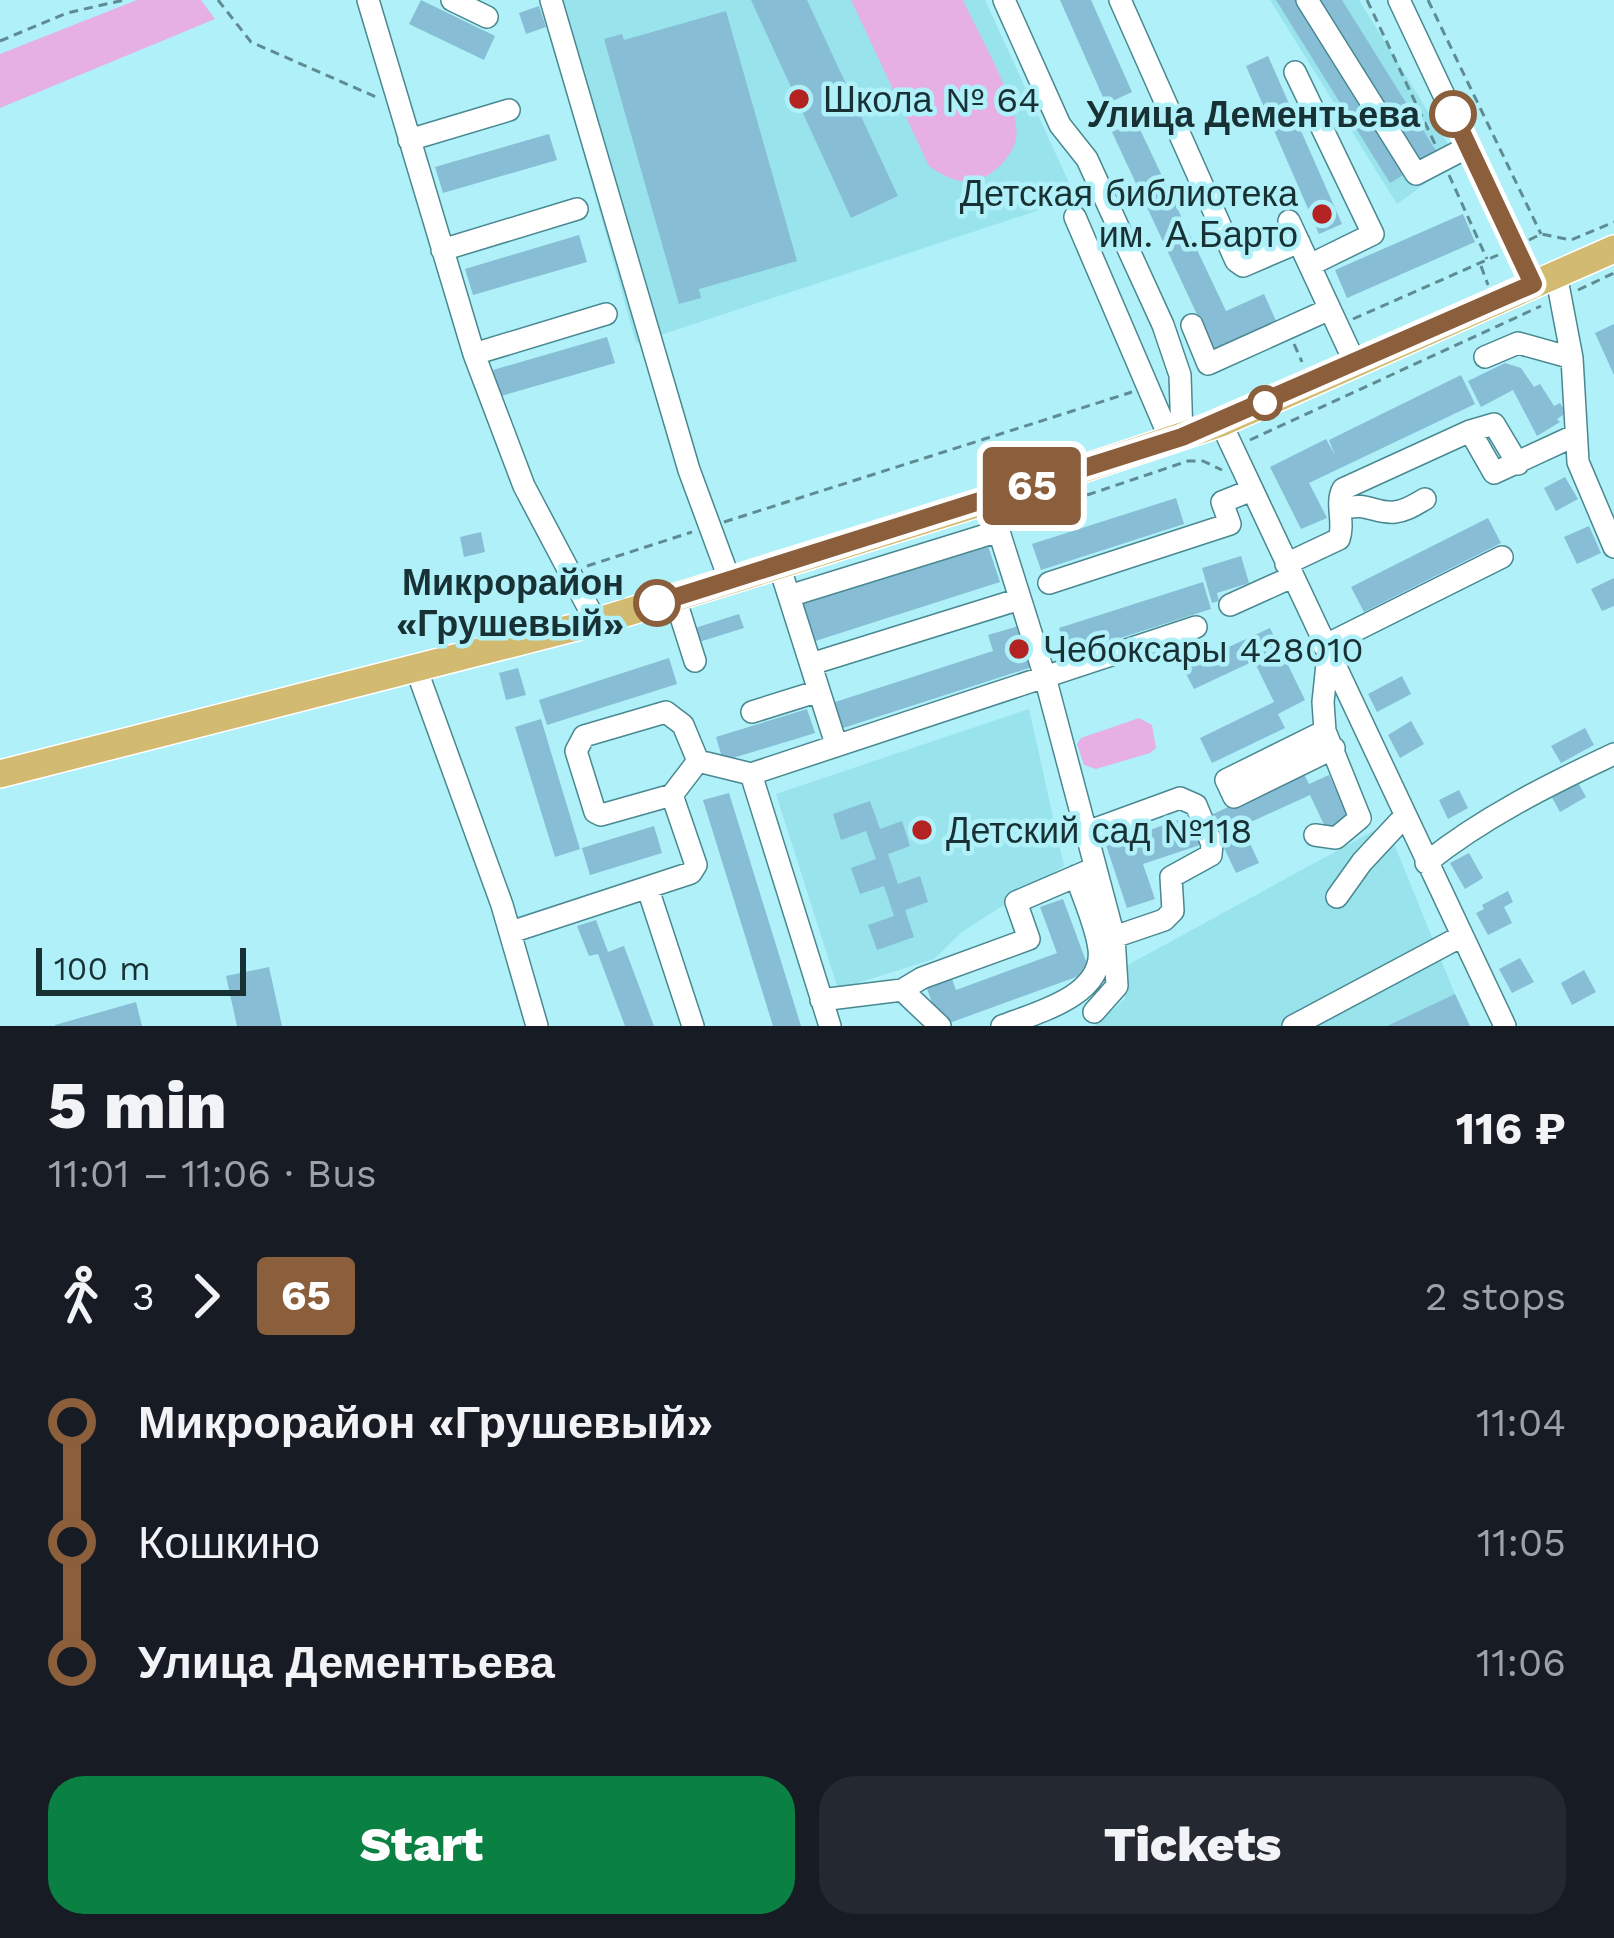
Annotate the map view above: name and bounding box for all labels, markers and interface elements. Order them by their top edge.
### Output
place label: Школа № 64 [823,79,1040,121]
marker: Школа № 64 [786,86,812,112]
marker: Улица Дементьева [1431,92,1475,136]
place label: Улица Дементьева [1086,94,1421,136]
place label: Детская библиотека им. А.Барто [960,173,1299,256]
marker: Детская библиотека им. А.Барто [1309,201,1335,227]
unlabelled marker [1249,387,1281,419]
line badge: 65 [978,447,1086,525]
text: 65 [1007,461,1057,510]
place label: Микрорайон «Грушевый» [396,562,624,645]
marker: Микрорайон «Грушевый» [635,581,679,625]
place label: Чебоксары 428010 [1043,629,1364,671]
marker: Чебоксары 428010 [1006,636,1032,662]
place label: Детский сад №118 [946,810,1252,852]
marker: Детский сад №118 [909,817,935,843]
scale bar [36,942,246,995]
text: 100 m [54,949,151,988]
text: 5 min [48,1067,227,1144]
text: 116 ₽ [1456,1102,1566,1155]
text: 11:01 – 11:06 · Bus [48,1151,377,1196]
icon: walk [48,1263,114,1329]
icon: forward [173,1263,239,1329]
text: 65 [281,1271,331,1320]
text: 3 [132,1274,155,1319]
text: 2 stops [1425,1274,1566,1319]
text: Микрорайон «Грушевый» [138,1396,713,1449]
text: 11:04 [1476,1400,1566,1445]
text: Кошкино [138,1516,320,1569]
text: 11:05 [1477,1520,1566,1565]
text: Улица Дементьева [138,1636,555,1689]
text: 11:06 [1476,1640,1566,1685]
button: Start [48,1776,795,1914]
button: Tickets [819,1776,1566,1914]

